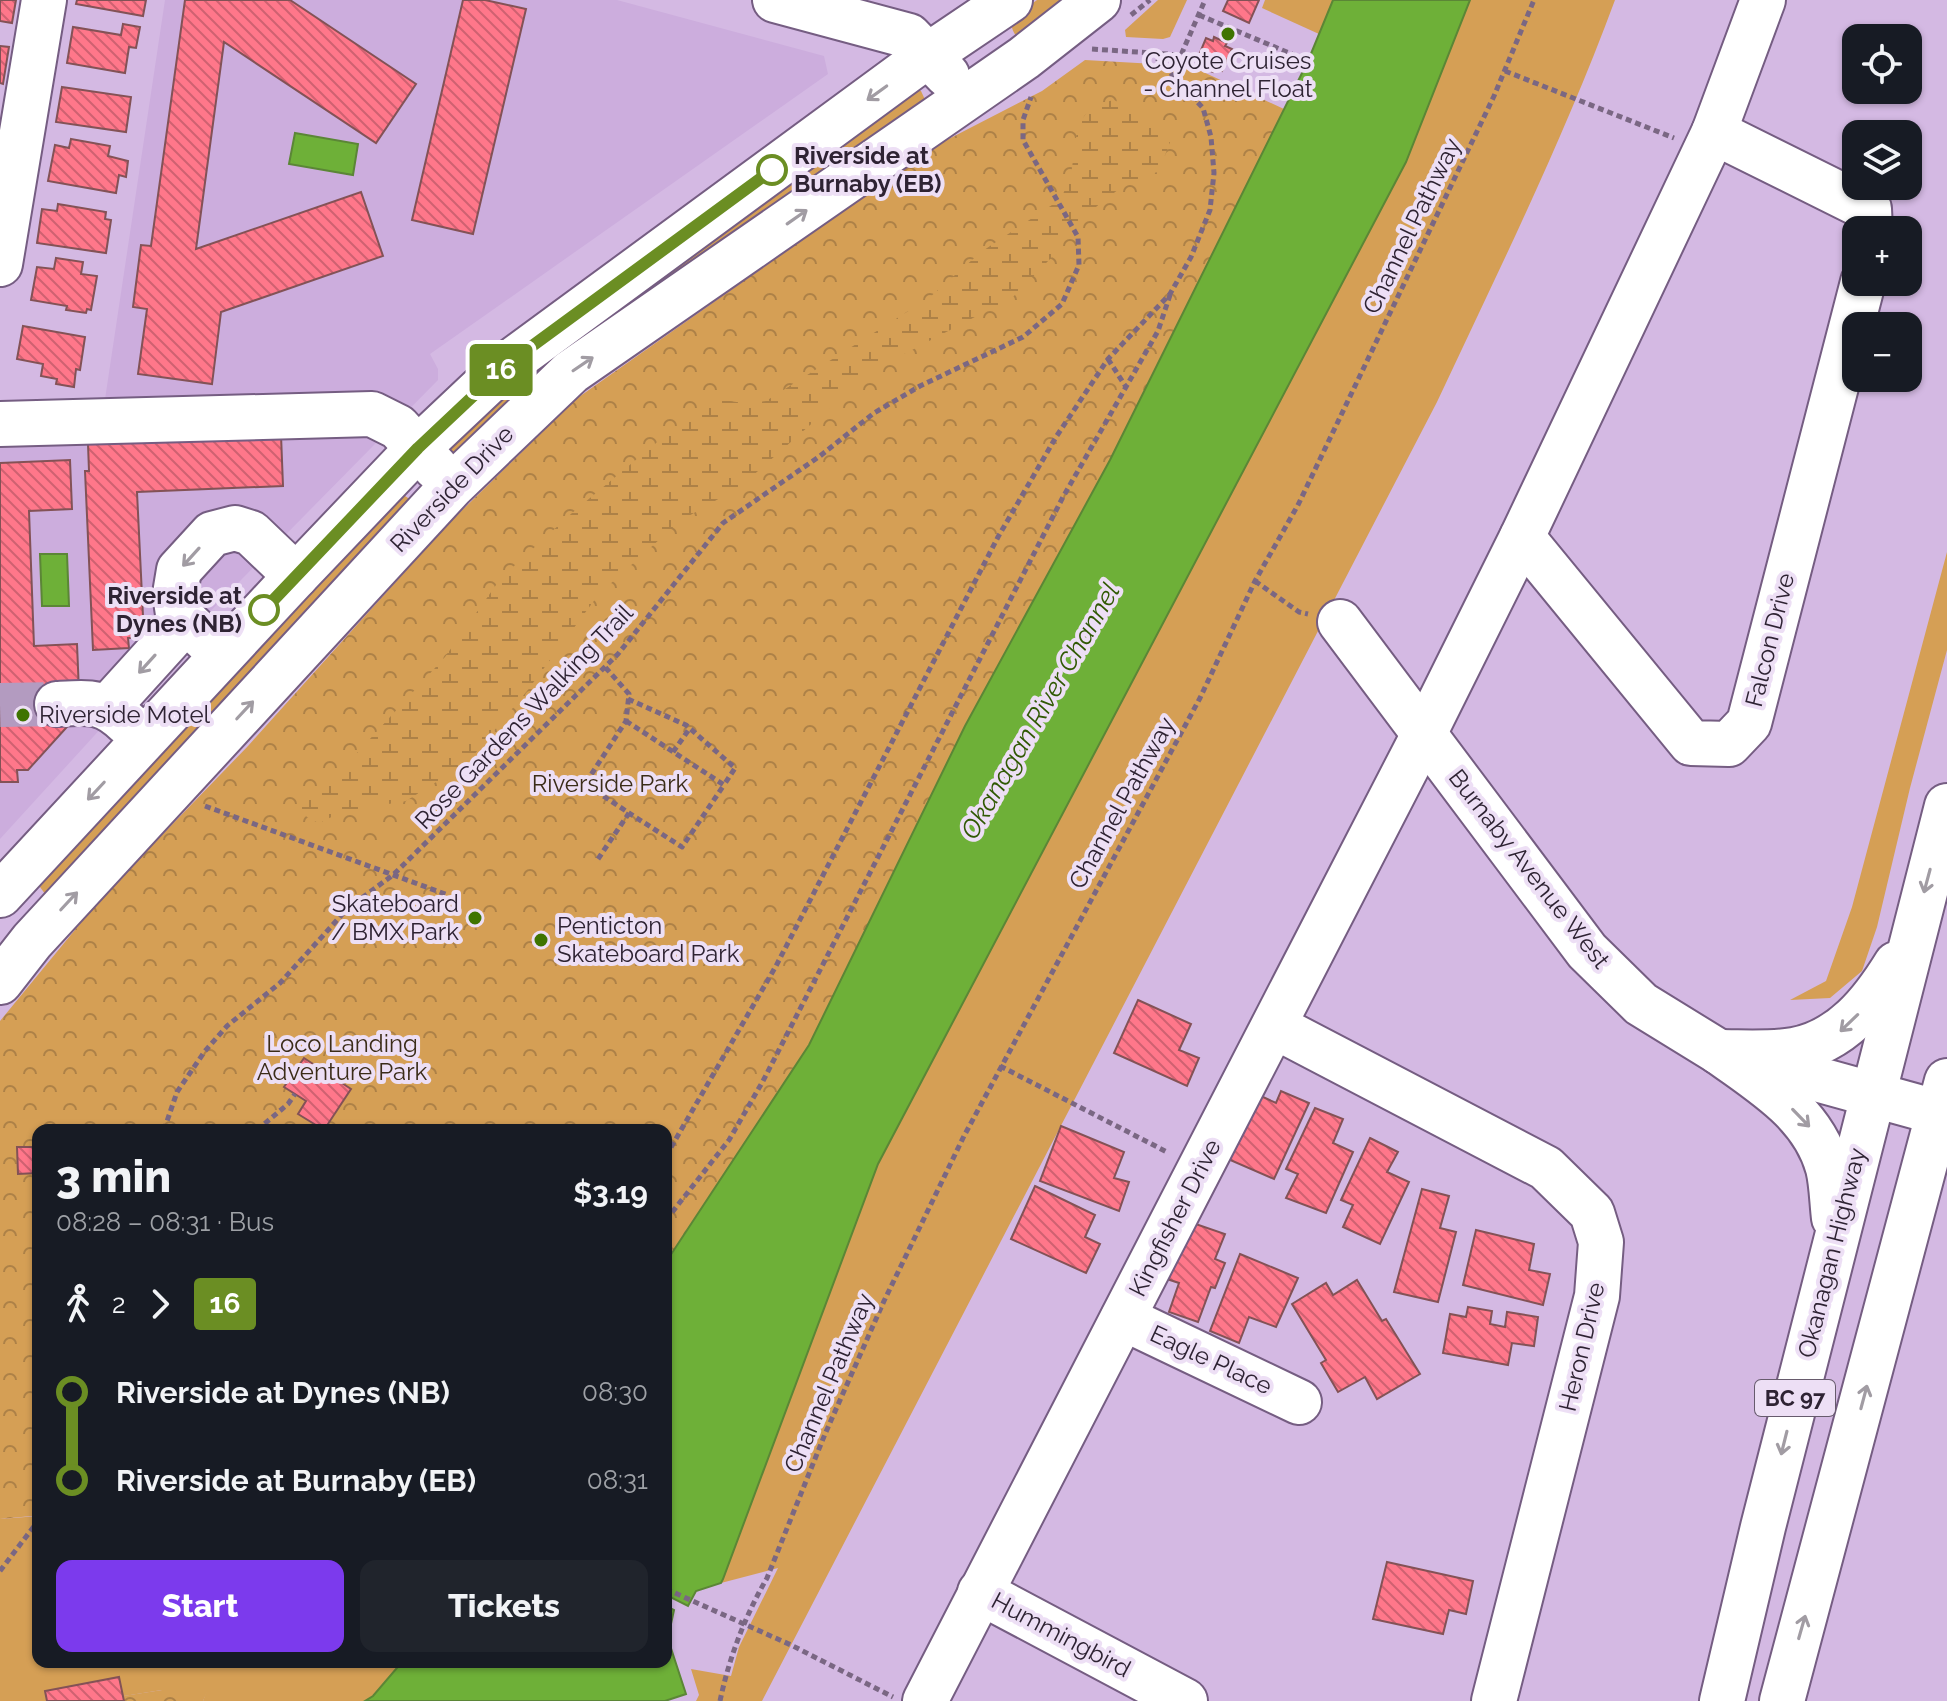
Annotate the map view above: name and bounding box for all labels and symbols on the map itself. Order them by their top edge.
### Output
marker: Coyote Cruises - Channel Float [1219,25,1237,43]
place label: Coyote Cruises - Channel Float [1143,46,1313,103]
one-way arrow [867,84,888,101]
street label: Channel Pathway [1356,133,1467,318]
place label: Riverside at Burnaby (EB) [794,141,941,198]
marker: Riverside at Burnaby (EB) [757,155,787,185]
one-way arrow [785,209,807,225]
line badge: 16 [465,344,537,396]
one-way arrow [571,356,593,372]
street label: Riverside Drive [384,419,519,558]
one-way arrow [182,547,200,567]
street label: Falcon Drive [1739,570,1800,710]
water label: Okanagan River Channel [954,578,1126,844]
place label: Riverside at Dynes (NB) [107,581,242,638]
marker: Riverside at Dynes (NB) [249,595,279,625]
street label: Rose Gardens Walking Trail [409,598,639,835]
one-way arrow [137,654,156,674]
place label: Riverside Motel [39,700,210,729]
one-way arrow [236,701,254,721]
marker: Riverside Motel [14,706,32,724]
street label: Channel Pathway [1062,712,1181,894]
street label: Burnaby Avenue West [1443,763,1616,974]
park label: Riverside Park [532,769,689,798]
one-way arrow [87,781,106,801]
one-way arrow [1919,868,1934,894]
place label: Skateboard / BMX Park [331,889,459,946]
one-way arrow [59,892,77,912]
marker: Skateboard / BMX Park [466,909,484,927]
place label: Penticton Skateboard Park [557,911,740,968]
marker: Penticton Skateboard Park [532,931,550,949]
one-way arrow [1839,1013,1859,1032]
park label: Loco Landing Adventure Park [257,1029,428,1086]
one-way arrow [1791,1108,1810,1127]
street label: Kingfisher Drive [1122,1134,1227,1301]
street label: Okanagan Highway [1791,1145,1872,1361]
street label: Heron Drive [1553,1280,1610,1414]
street label: Channel Pathway [778,1289,879,1477]
street label: Eagle Place [1146,1319,1277,1400]
road number: BC 97 [1755,1380,1835,1416]
one-way arrow [1858,1384,1873,1410]
one-way arrow [1775,1429,1790,1455]
street label: Hummingbird [987,1586,1136,1683]
one-way arrow [1795,1615,1810,1641]

